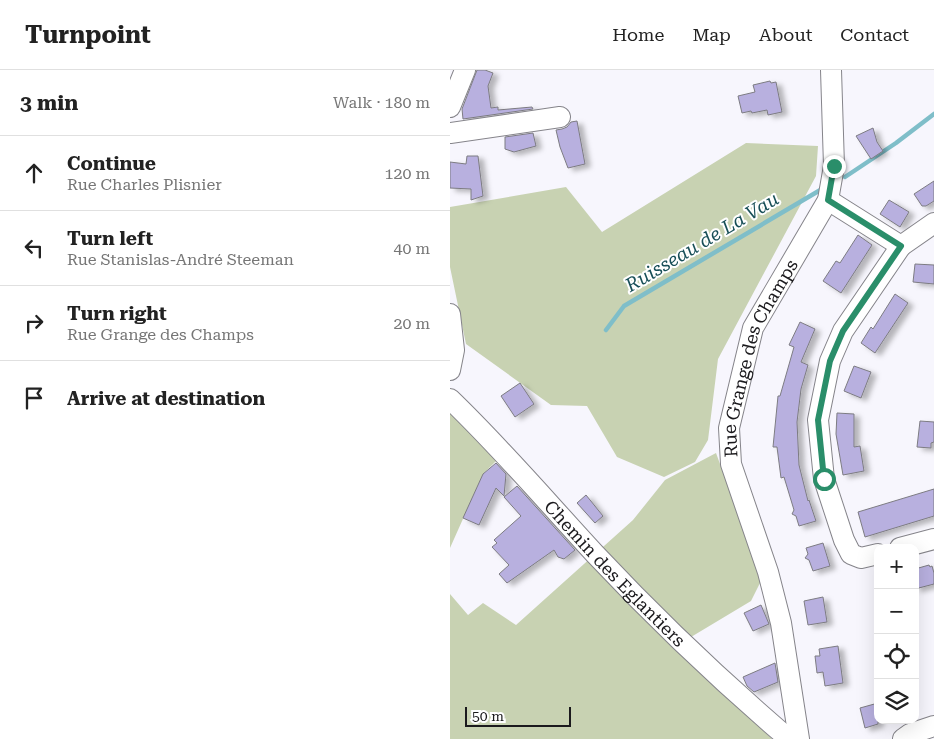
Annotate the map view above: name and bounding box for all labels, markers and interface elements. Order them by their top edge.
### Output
text: Turnpoint [25,21,151,49]
text: Home [612,24,664,45]
text: Map [692,24,731,45]
text: About [759,24,812,45]
text: Contact [840,24,909,45]
text: 3 min [20,91,78,115]
text: Walk · 180 m [333,93,430,112]
text: Continue [67,152,156,175]
route end [823,155,846,178]
icon: ahead [20,159,48,187]
text: 120 m [384,164,430,183]
text: Rue Charles Plisnier [67,175,222,194]
water label: Ruisseau de La Vau [620,187,783,297]
text: Turn left [67,227,153,250]
icon: left [20,234,48,262]
text: 40 m [393,239,430,258]
text: Rue Stanislas-André Steeman [67,250,294,269]
street label: Rue Grange des Champs [718,255,802,458]
text: Turn right [67,302,167,325]
icon: right [20,309,48,337]
text: 20 m [393,314,430,333]
text: Rue Grange des Champs [67,325,254,344]
icon: arrive [20,384,48,412]
text: Arrive at destination [67,387,265,410]
route start [813,468,836,491]
street label: Chemin des Eglantiers [540,496,690,650]
map controls [874,544,919,724]
button: + [874,544,919,589]
button: − [874,589,919,634]
button: locate [874,634,919,679]
button: layers [874,679,919,724]
scale bar [465,704,571,727]
text: 50 m [472,708,504,724]

